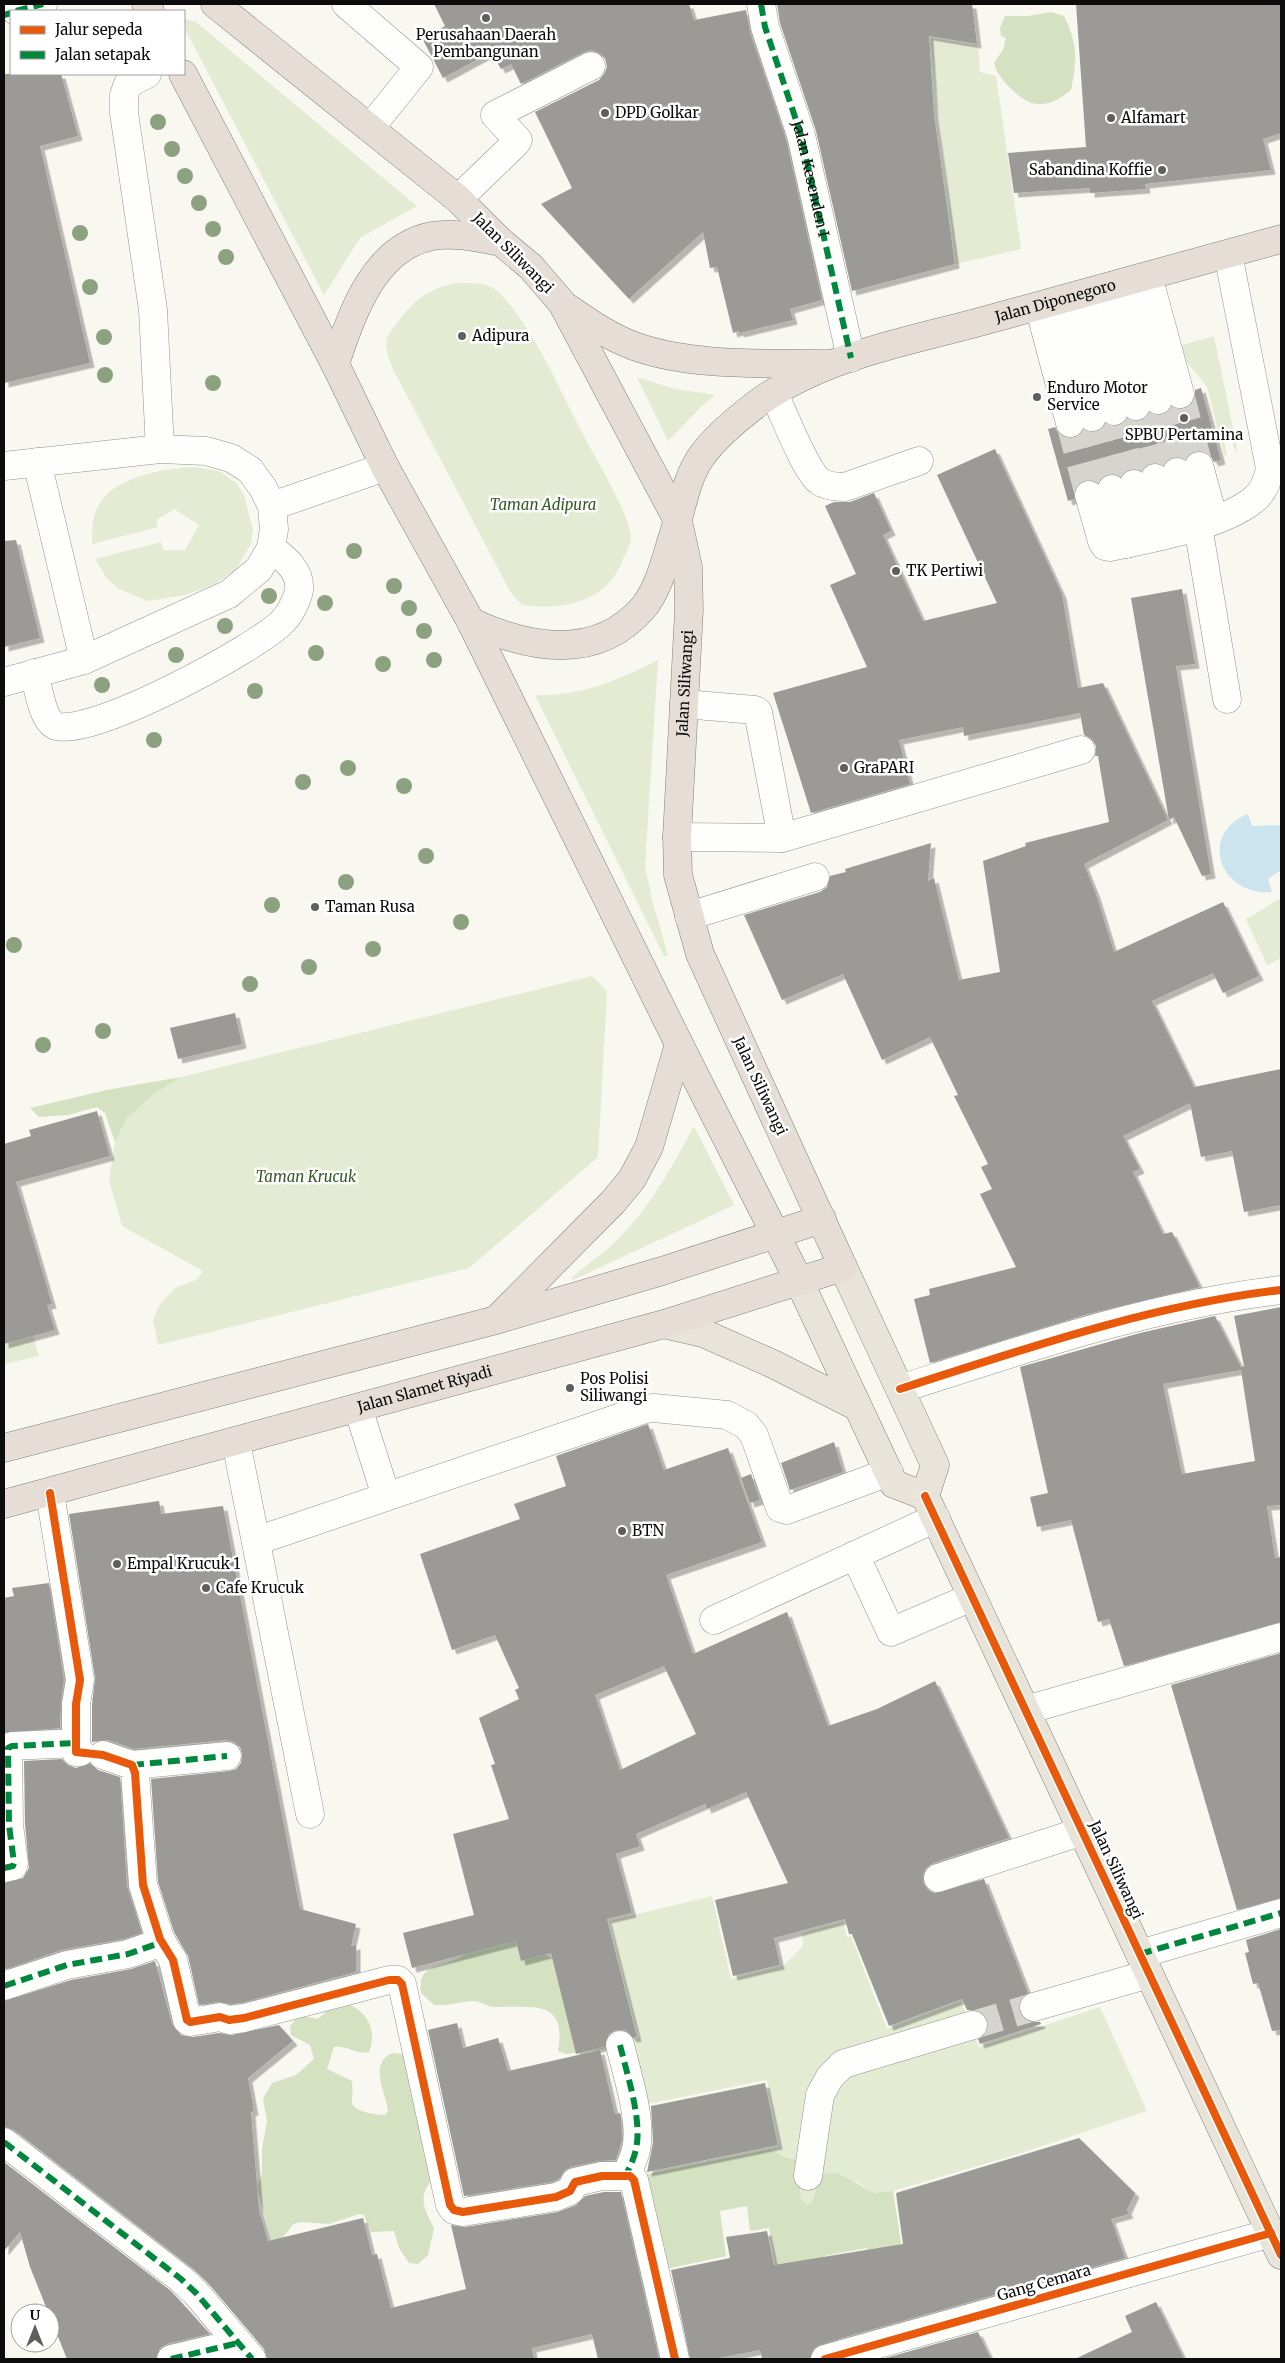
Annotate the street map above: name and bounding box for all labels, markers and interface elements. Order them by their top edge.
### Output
legend [10,10,185,75]
marker: Perusahaan Daerah Pembangunan [480,12,492,24]
text: Jalur sepeda [54,20,142,39]
place label: Perusahaan Daerah Pembangunan [416,25,556,61]
text: Jalan setapak [54,45,151,64]
place label: DPD Golkar [615,103,699,122]
marker: DPD Golkar [599,107,611,119]
place label: Alfamart [1120,108,1186,127]
marker: Alfamart [1105,112,1117,124]
street label: Jalan Kesenden I [787,117,834,239]
place label: Sabandina Koffie [1029,160,1152,179]
marker: Sabandina Koffie [1156,164,1168,176]
street label: Jalan Siliwangi [468,207,558,297]
street label: Jalan Diponegoro [992,275,1118,327]
place label: Adipura [471,326,529,345]
marker: Adipura [456,330,468,342]
place label: Enduro Motor Service [1047,378,1148,414]
marker: Enduro Motor Service [1031,391,1043,403]
marker: SPBU Pertamina [1178,412,1190,424]
place label: SPBU Pertamina [1125,425,1243,444]
park label: Taman Adipura [490,495,596,514]
place label: TK Pertiwi [906,561,983,580]
marker: TK Pertiwi [890,565,902,577]
street label: Jalan Siliwangi [672,629,697,738]
place label: GraPARI [854,758,914,777]
marker: GraPARI [838,762,850,774]
place label: Taman Rusa [325,897,415,916]
marker: Taman Rusa [309,901,321,913]
street label: Jalan Siliwangi [729,1032,792,1138]
park label: Taman Krucuk [256,1167,357,1186]
street label: Jalan Slamet Riyadi [354,1361,494,1416]
place label: Pos Polisi Siliwangi [580,1369,649,1405]
marker: Pos Polisi Siliwangi [564,1382,576,1394]
place label: BTN [632,1521,665,1540]
marker: BTN [616,1525,628,1537]
place label: Empal Krucuk 1 [127,1554,241,1573]
marker: Empal Krucuk 1 [111,1558,123,1570]
place label: Cafe Krucuk [216,1578,305,1597]
marker: Cafe Krucuk [200,1582,212,1594]
street label: Jalan Siliwangi [1085,1816,1148,1922]
street label: Gang Cemara [995,2260,1093,2305]
north arrow [10,2303,60,2353]
text: U [30,2306,41,2324]

